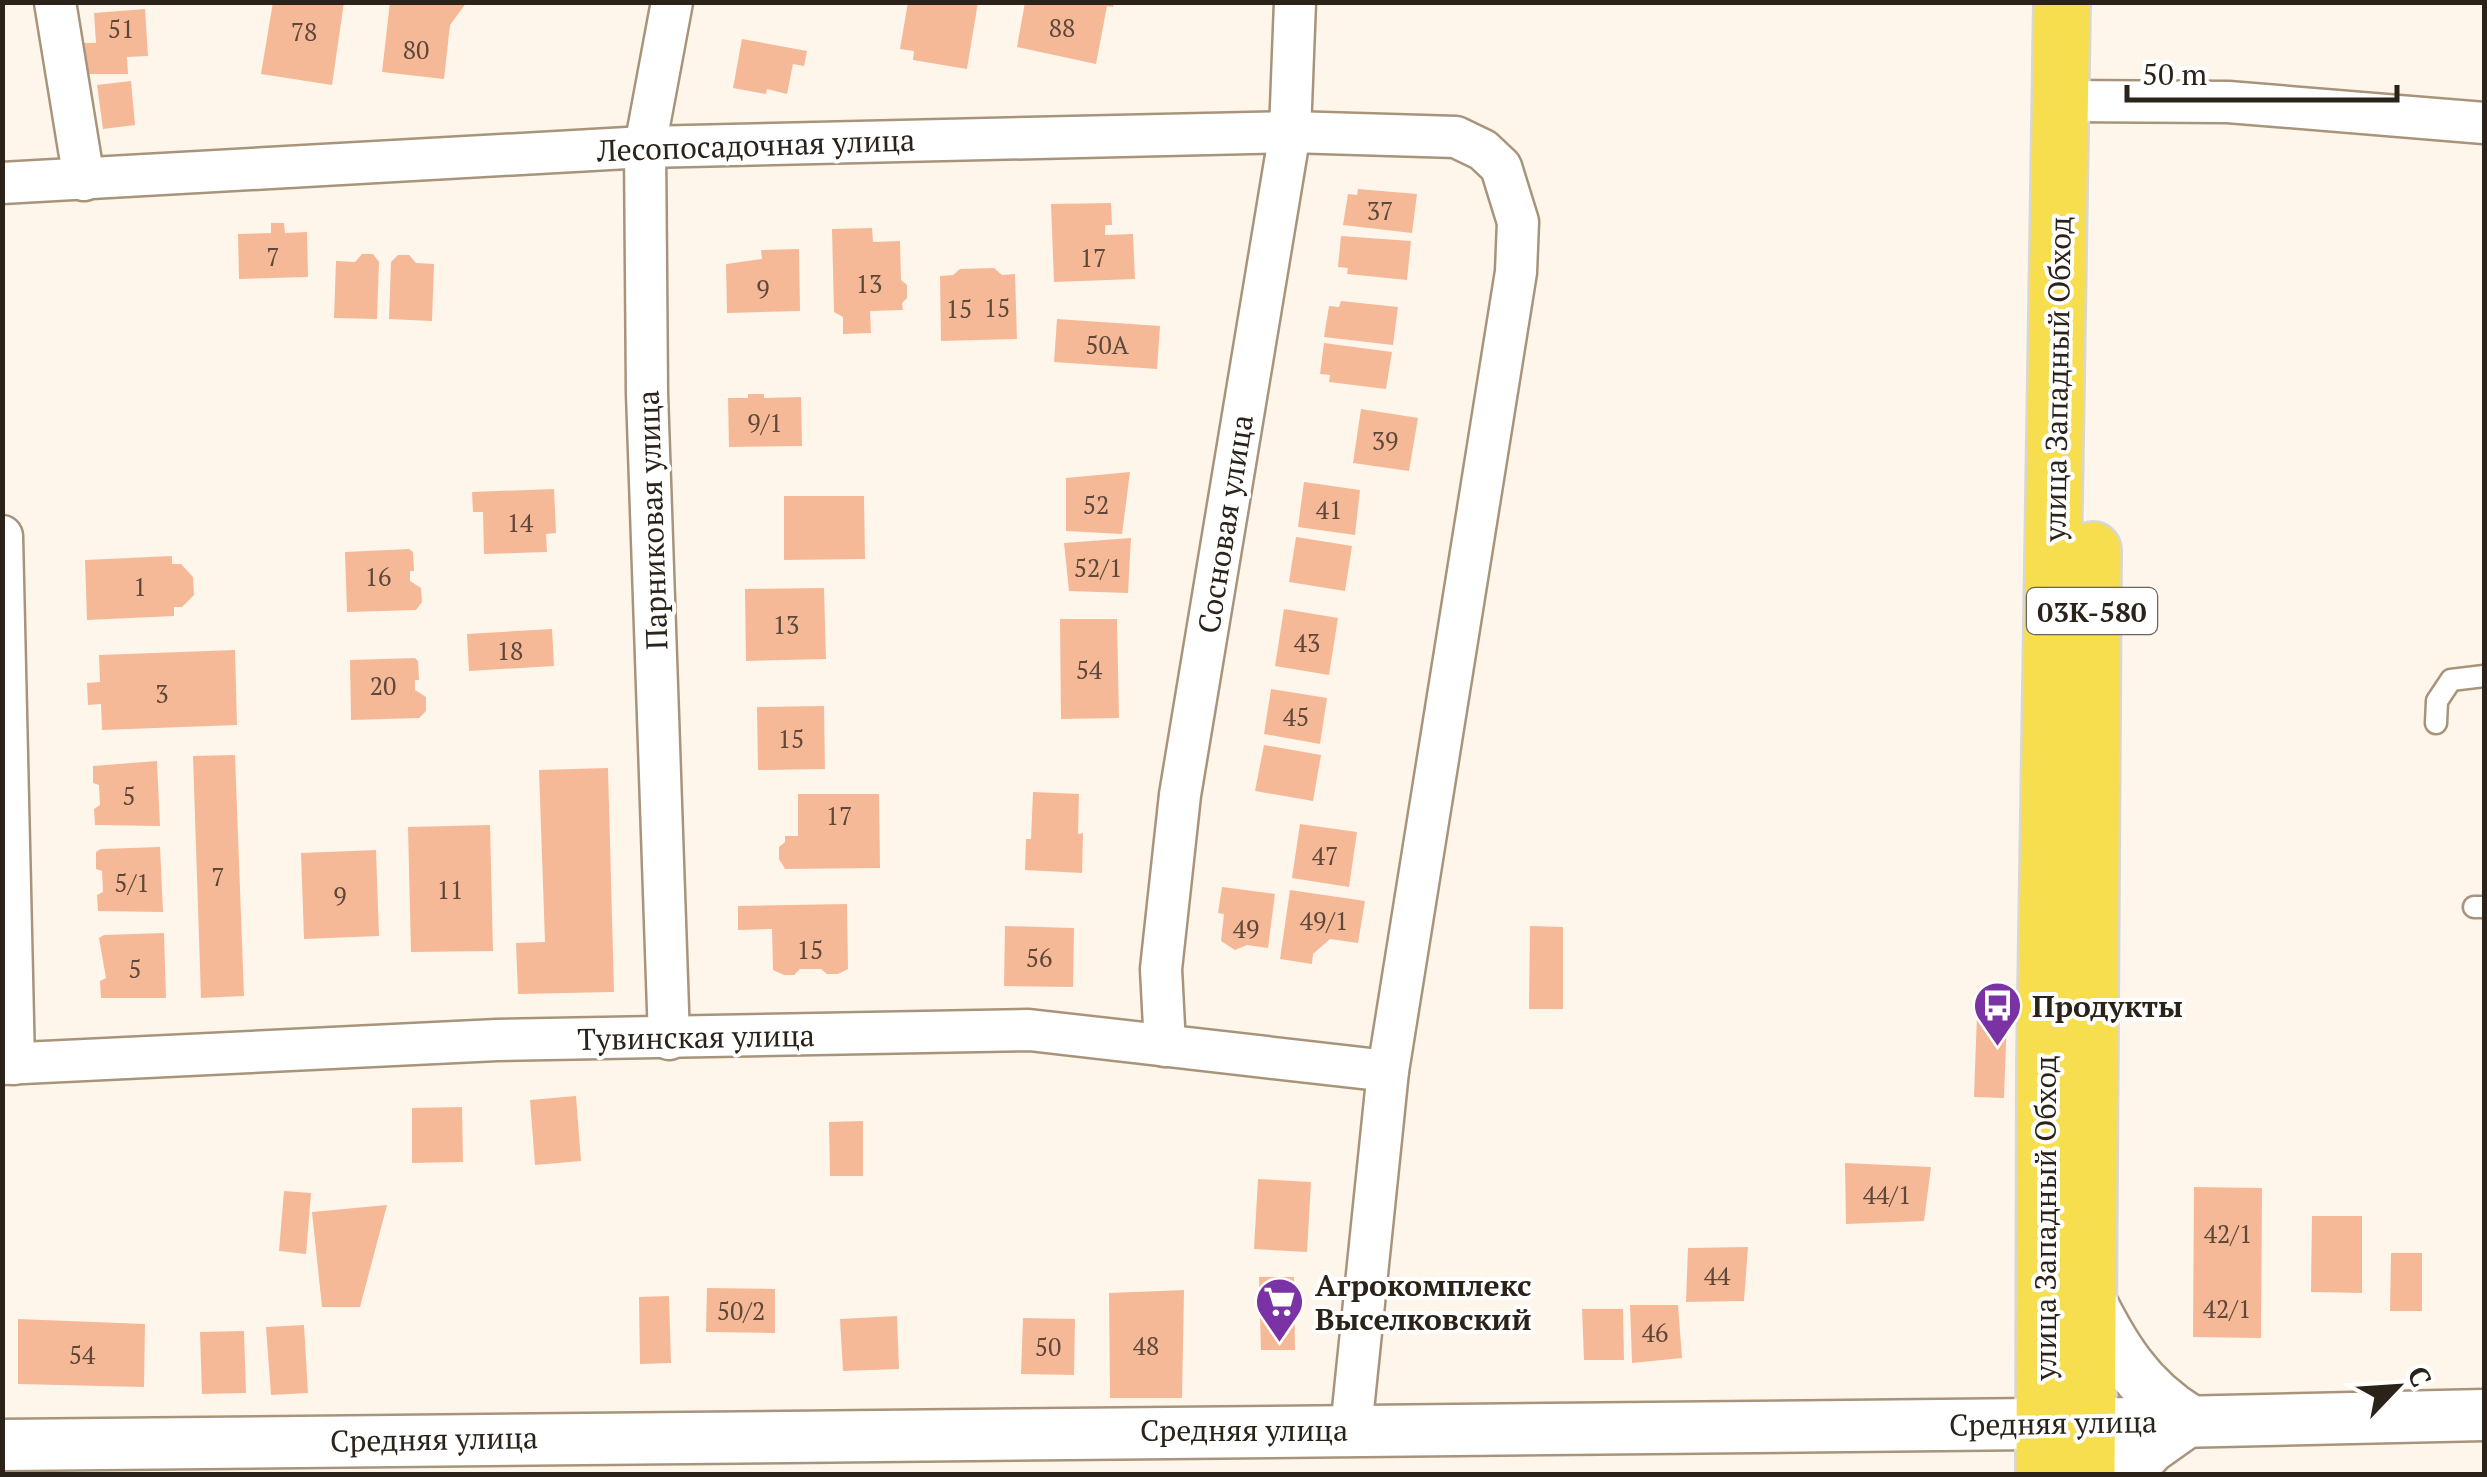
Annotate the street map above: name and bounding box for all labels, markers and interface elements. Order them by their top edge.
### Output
house number: 88 [1049,11,1075,44]
house number: 51 [108,12,134,45]
house number: 78 [291,15,317,48]
house number: 80 [403,33,429,66]
scale bar [2127,40,2397,102]
text: 50 m [2142,54,2207,94]
street label: Лесопосадочная улица [595,119,916,171]
house number: 37 [1367,194,1393,227]
street label: улица Западный Обход [2034,216,2080,543]
house number: 7 [266,240,280,273]
house number: 17 [1080,241,1106,274]
house number: 13 [856,267,882,300]
house number: 9 [756,272,770,305]
house number: 15 [984,291,1010,324]
house number: 15 [946,292,972,325]
house number: 50А [1085,328,1130,361]
street label: Парниковая улица [627,390,677,650]
house number: 9/1 [747,406,783,439]
street label: Сосновая улица [1188,412,1262,636]
house number: 39 [1372,424,1398,457]
house number: 52 [1083,488,1109,521]
house number: 41 [1316,493,1342,526]
house number: 14 [507,506,534,539]
house number: 52/1 [1074,551,1122,584]
house number: 16 [365,560,391,593]
house number: 1 [133,570,147,603]
road number: 03К-580 [2027,588,2157,634]
house number: 13 [773,608,799,641]
house number: 43 [1294,626,1320,659]
house number: 18 [497,634,523,667]
house number: 54 [1076,653,1103,686]
house number: 20 [370,669,396,702]
house number: 3 [155,677,169,710]
house number: 45 [1283,700,1309,733]
house number: 15 [778,722,804,755]
house number: 5 [122,779,136,812]
house number: 17 [826,799,852,832]
house number: 47 [1312,839,1338,872]
house number: 7 [211,860,225,893]
house number: 5/1 [114,866,150,899]
house number: 11 [437,873,463,906]
house number: 9 [333,879,347,912]
house number: 49/1 [1300,904,1348,937]
house number: 49 [1233,912,1259,945]
house number: 15 [797,933,823,966]
house number: 56 [1026,941,1052,974]
house number: 5 [128,952,142,985]
bus stop icon: Продукты [1971,980,2023,1048]
place label: Продукты [2032,986,2183,1026]
street label: Тувинская улица [577,1015,815,1059]
street label: улица Западный Обход [2025,1055,2065,1382]
house number: 44/1 [1863,1178,1911,1211]
house number: 42/1 [2204,1217,2252,1250]
house number: 44 [1704,1259,1731,1292]
place label: Агрокомплекс Выселковский [1315,1265,1532,1339]
supermarket icon: Агрокомплекс Выселковский [1254,1276,1306,1344]
house number: 42/1 [2203,1292,2251,1325]
house number: 50/2 [717,1294,765,1327]
house number: 46 [1642,1316,1668,1349]
house number: 48 [1133,1329,1159,1362]
house number: 50 [1035,1330,1061,1363]
north arrow [2347,1337,2447,1437]
house number: 54 [69,1338,96,1371]
text: С [2399,1360,2441,1392]
street label: Средняя улица [1949,1401,2157,1445]
street label: Средняя улица [1140,1410,1348,1450]
street label: Средняя улица [330,1417,538,1461]

